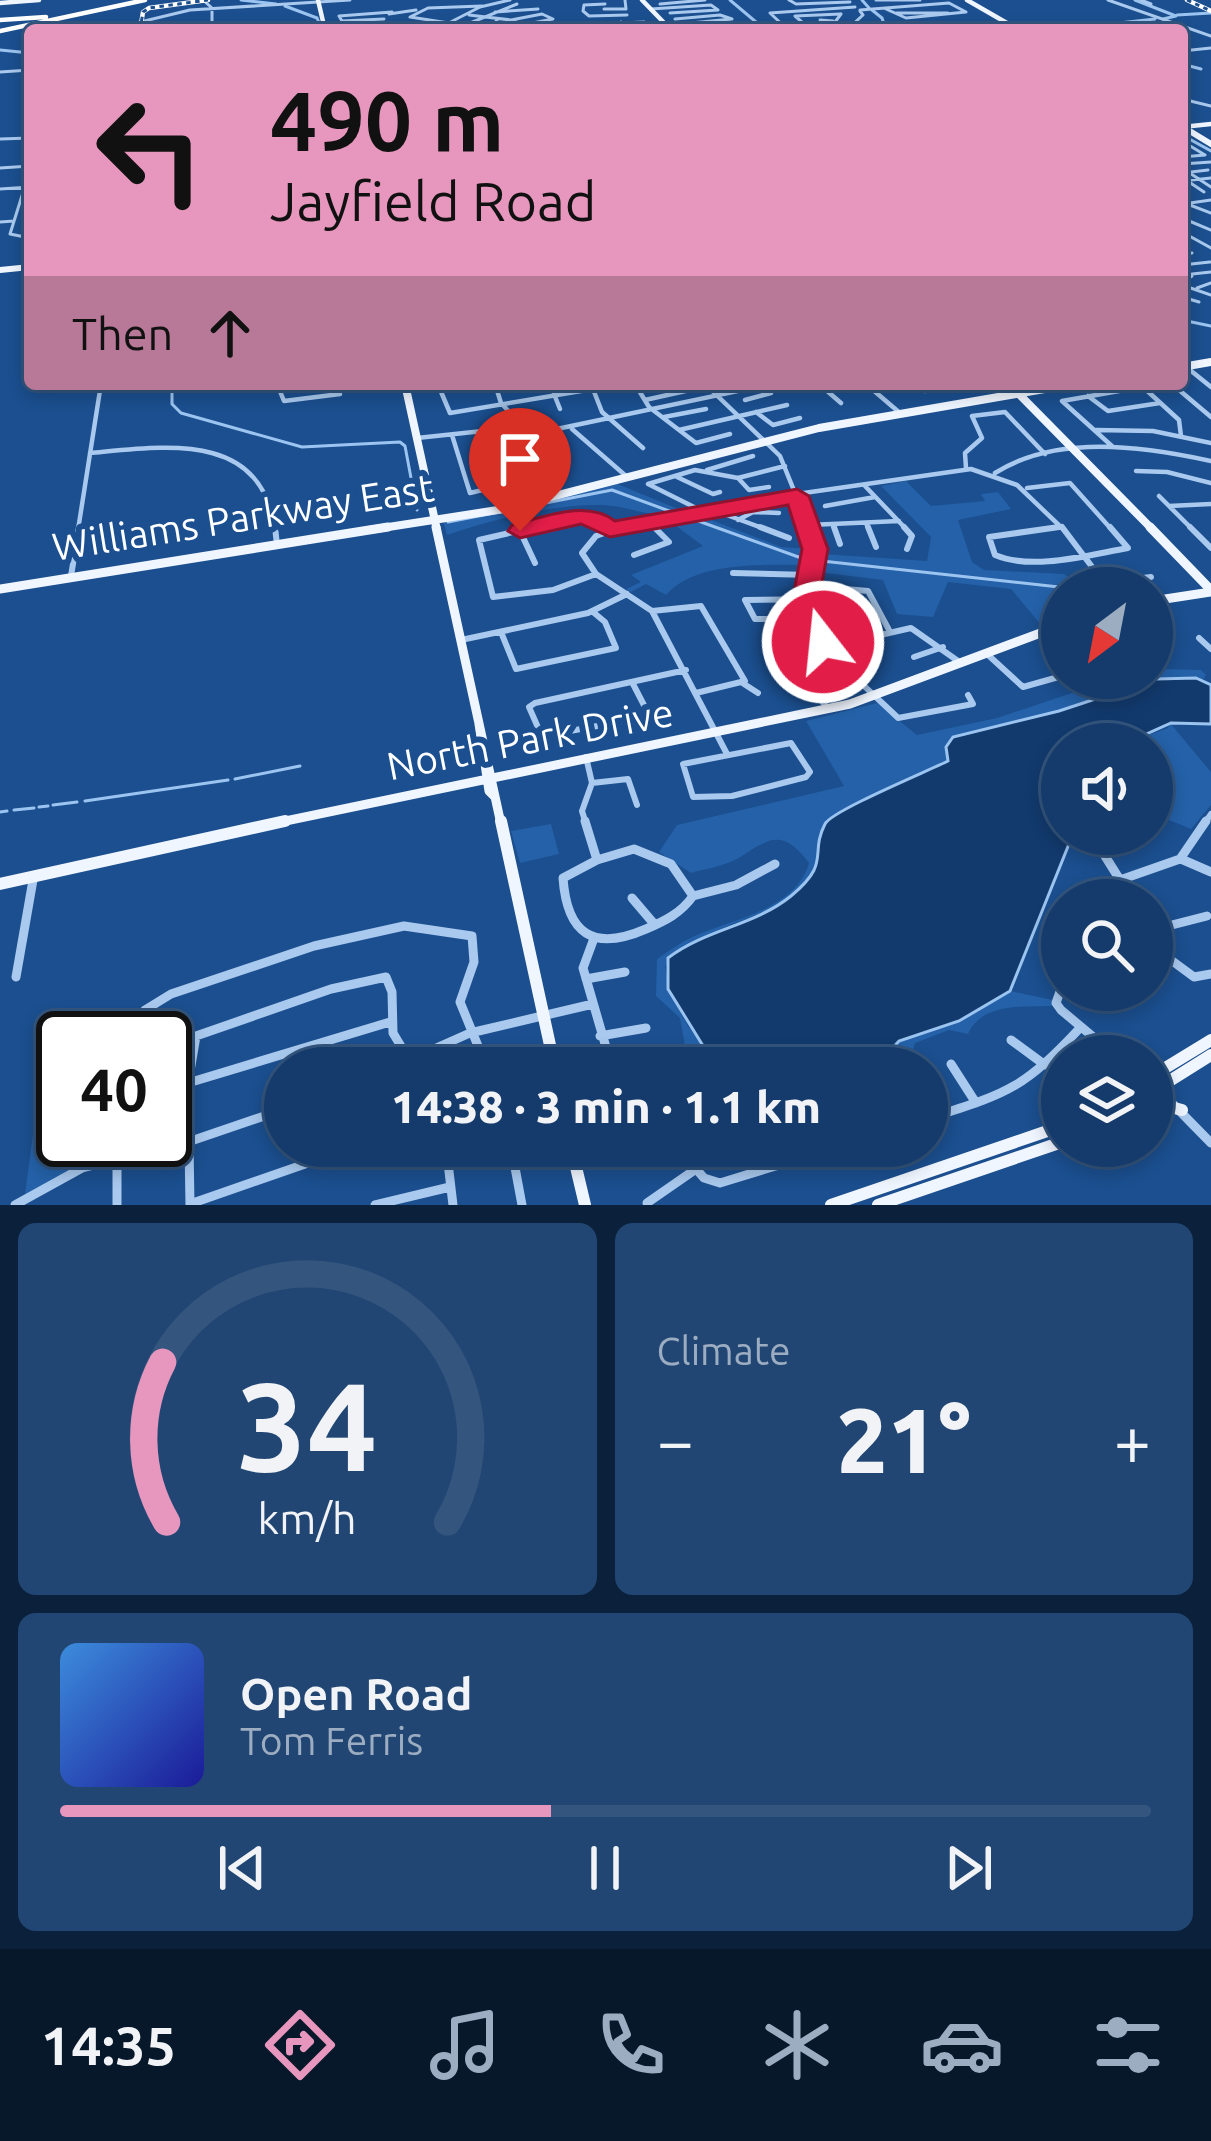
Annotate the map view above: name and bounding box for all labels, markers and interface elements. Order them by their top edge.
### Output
icon: left [72,72,228,228]
text: 490 m [270,73,504,167]
text: Jayfield Road [270,171,596,231]
icon: ahead [197,300,263,366]
text: Then [72,308,173,359]
pin [469,408,571,531]
icon: arrive [487,426,553,492]
street label: Williams Parkway East [49,465,437,568]
north arrow [1041,567,1173,699]
map controls [1041,567,1173,1167]
position arrow [760,579,886,705]
street label: North Park Drive [383,690,677,787]
button: sound [1041,723,1173,855]
button: search [1041,879,1173,1011]
speed limit sign: 40 [36,1011,192,1167]
button: layers [1041,1035,1173,1167]
text: 14:38 · 3 min · 1.1 km [391,1081,821,1132]
text: Climate [657,1329,791,1372]
text: 34 [237,1355,378,1495]
text: 21° [837,1389,971,1490]
text: − [657,1403,694,1477]
text: + [1114,1403,1151,1477]
text: km/h [258,1494,357,1542]
text: Open Road [240,1668,472,1719]
text: Tom Ferris [240,1719,423,1762]
icon: previous [209,1835,275,1901]
icon: pause [572,1835,638,1901]
icon: next [936,1835,1002,1901]
icon: directions [258,2003,342,2087]
icon: music [423,2003,507,2087]
icon: phone [589,2003,673,2087]
icon: climate [755,2003,839,2087]
icon: car [920,2003,1004,2087]
icon: filters [1086,2003,1170,2087]
text: 14:35 [41,2015,176,2075]

